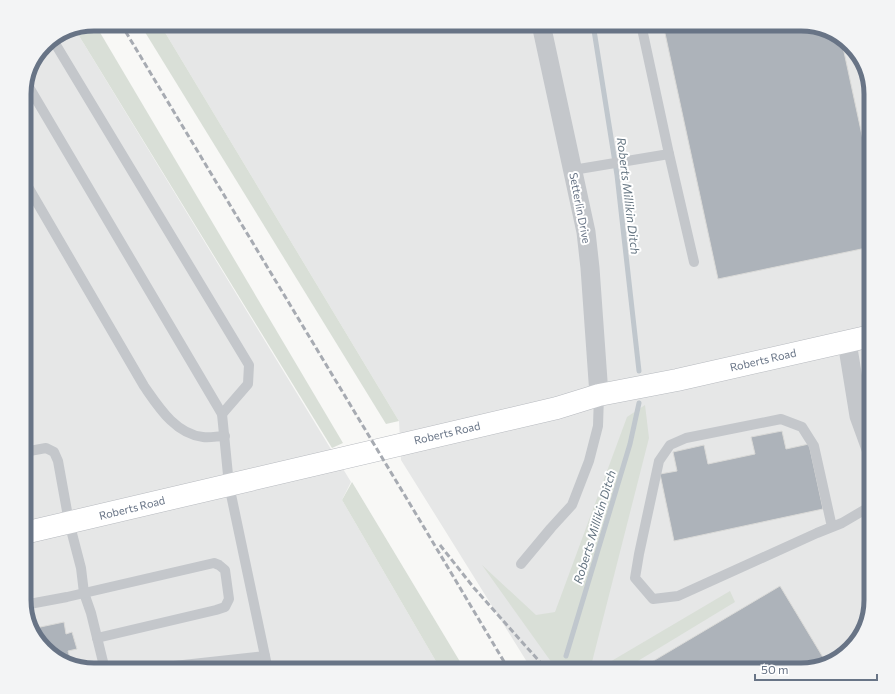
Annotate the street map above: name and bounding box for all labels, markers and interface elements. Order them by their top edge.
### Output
water label: Roberts Millikin Ditch [615,137,643,255]
street label: Setterlin Drive [567,171,594,245]
street label: Roberts Road [728,346,797,373]
street label: Roberts Road [412,419,481,446]
water label: Roberts Millikin Ditch [570,468,618,585]
street label: Roberts Road [98,493,166,522]
scale bar [755,656,877,682]
text: 50 m [761,662,789,676]

